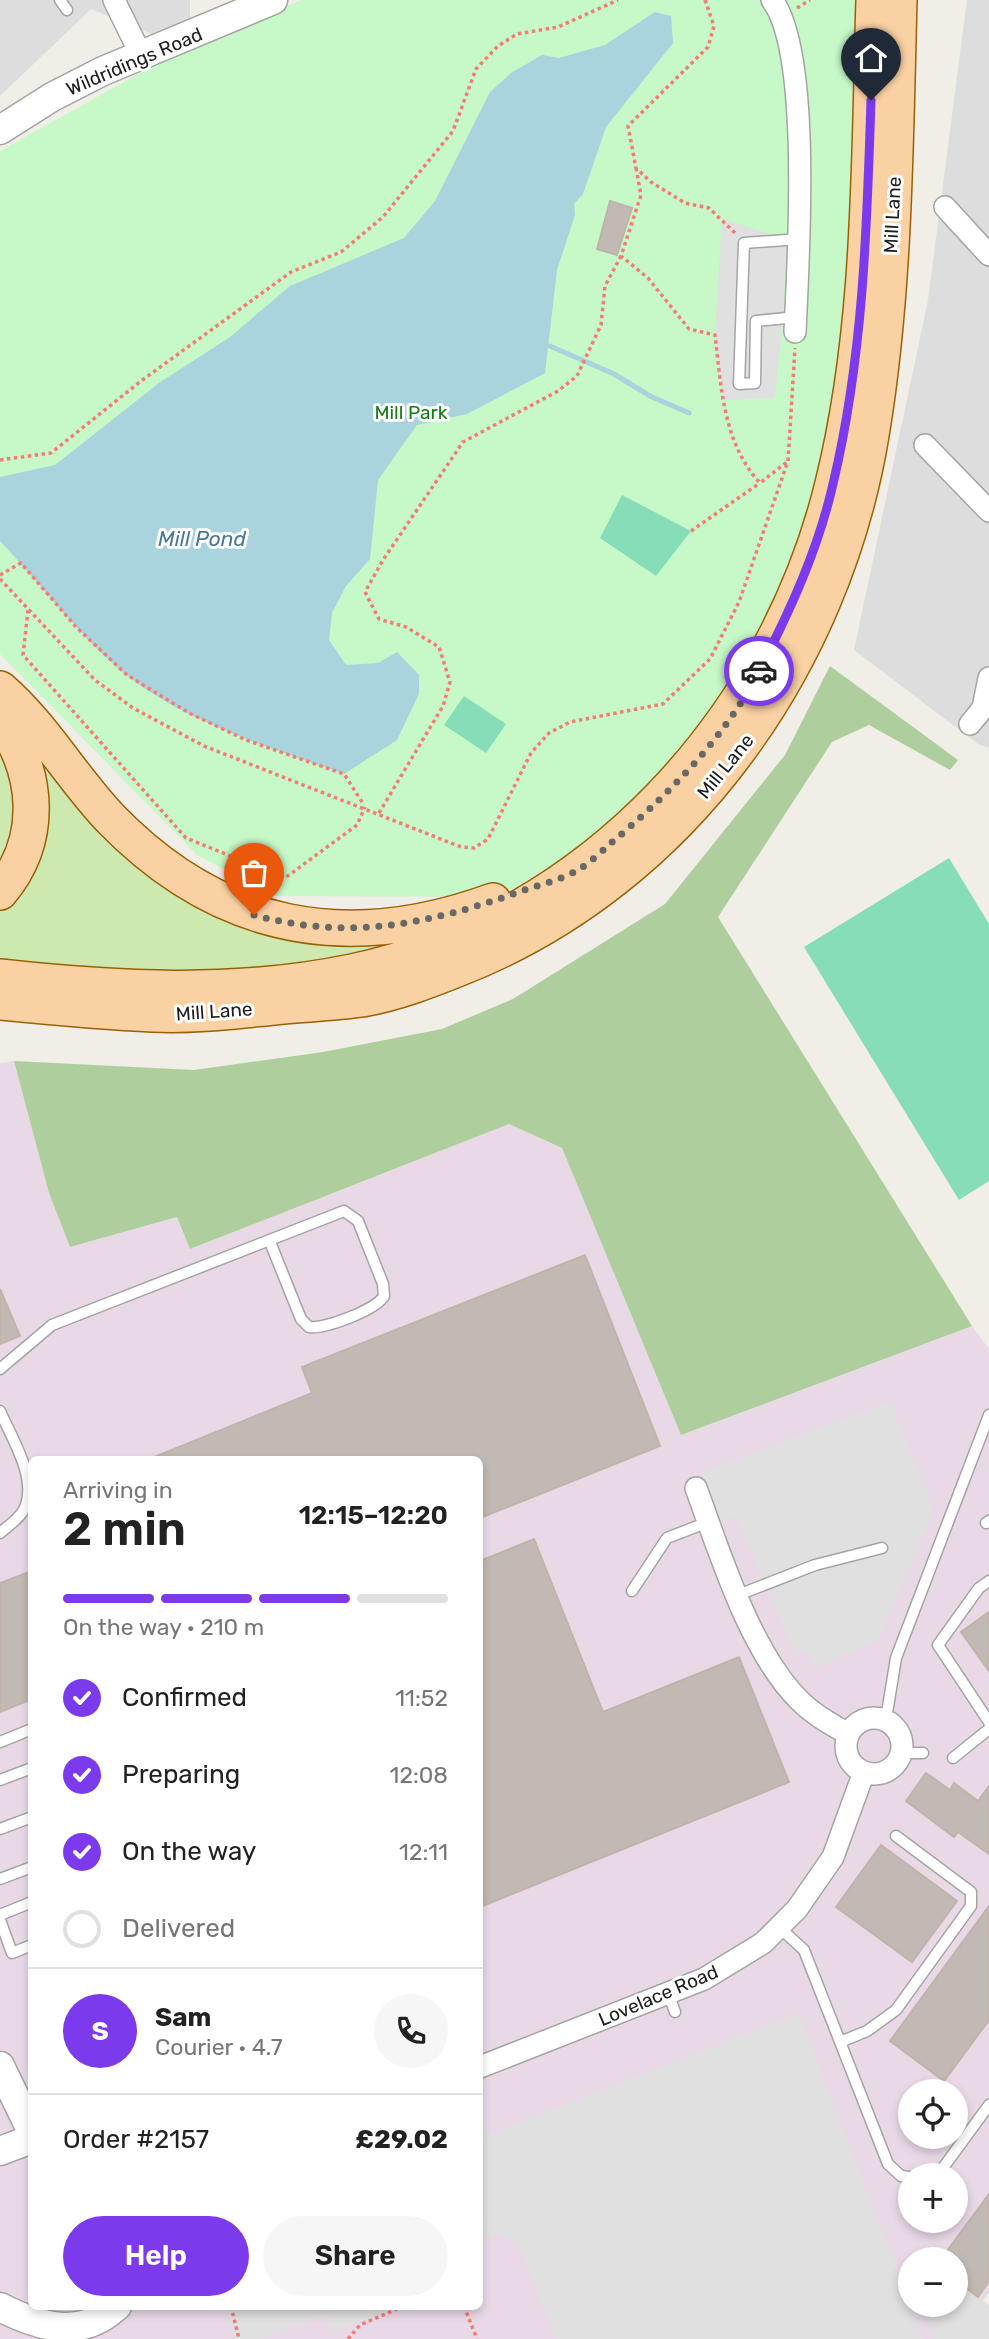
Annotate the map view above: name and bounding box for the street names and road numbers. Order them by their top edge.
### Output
street label: Wildridings Road [63,22,206,101]
street label: Mill Lane [879,176,906,254]
street label: Mill Lane [692,729,759,803]
street label: Mill Lane [175,997,253,1026]
street label: Lovelace Road [595,1960,722,2031]

